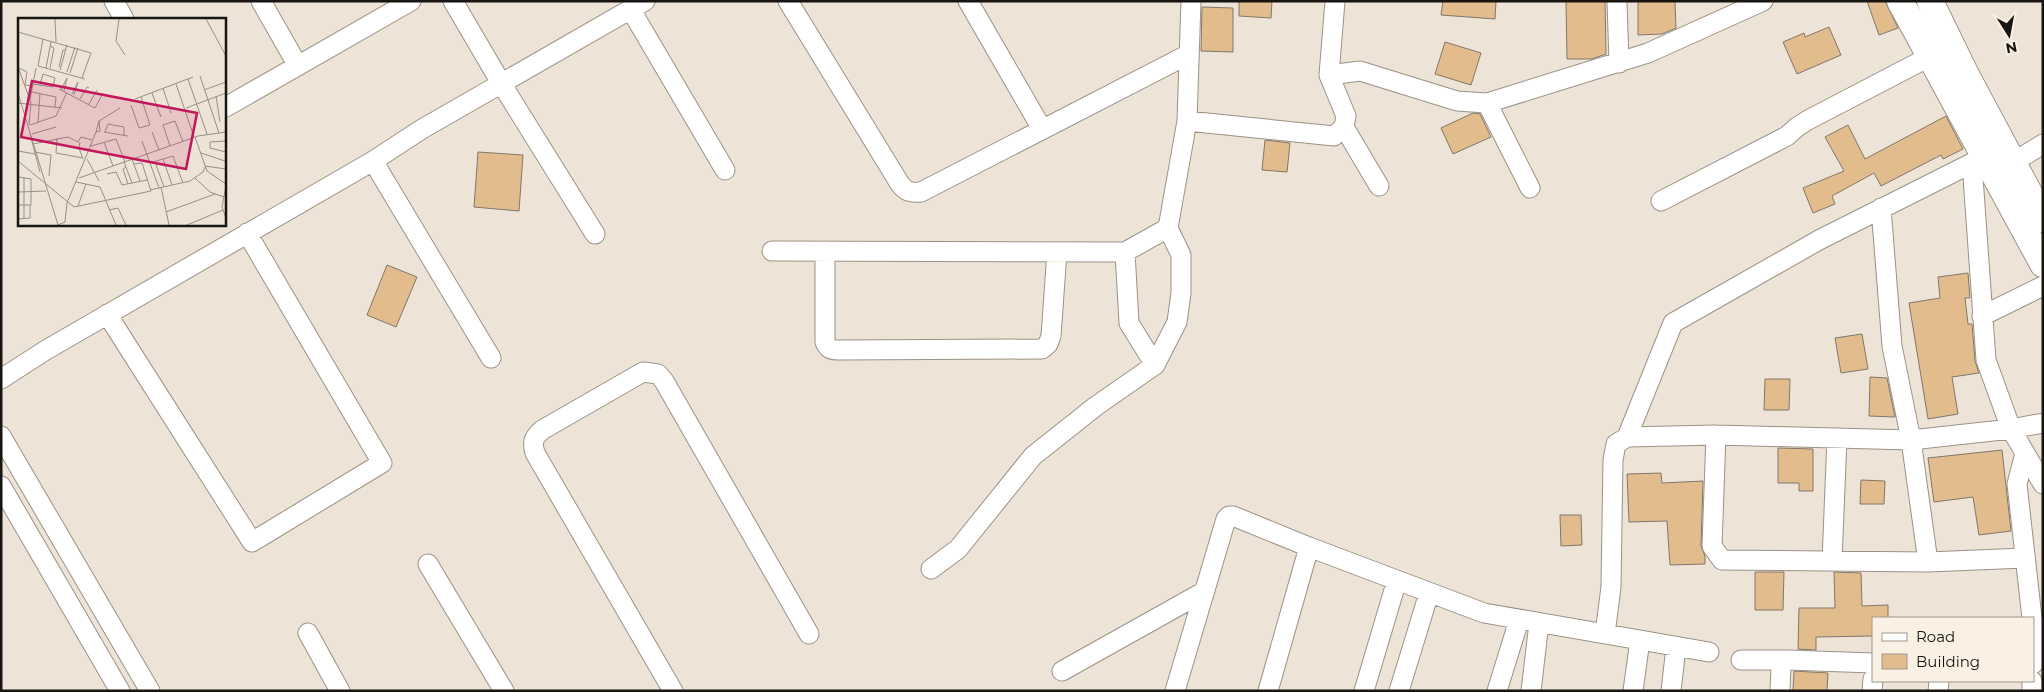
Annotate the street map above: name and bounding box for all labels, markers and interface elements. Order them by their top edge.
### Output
north arrow [1984,10,2034,60]
inset map [18,18,225,225]
text: N [2004,38,2019,58]
legend [1872,617,2034,682]
text: Road [1916,627,1955,646]
text: Building [1916,652,1980,671]

